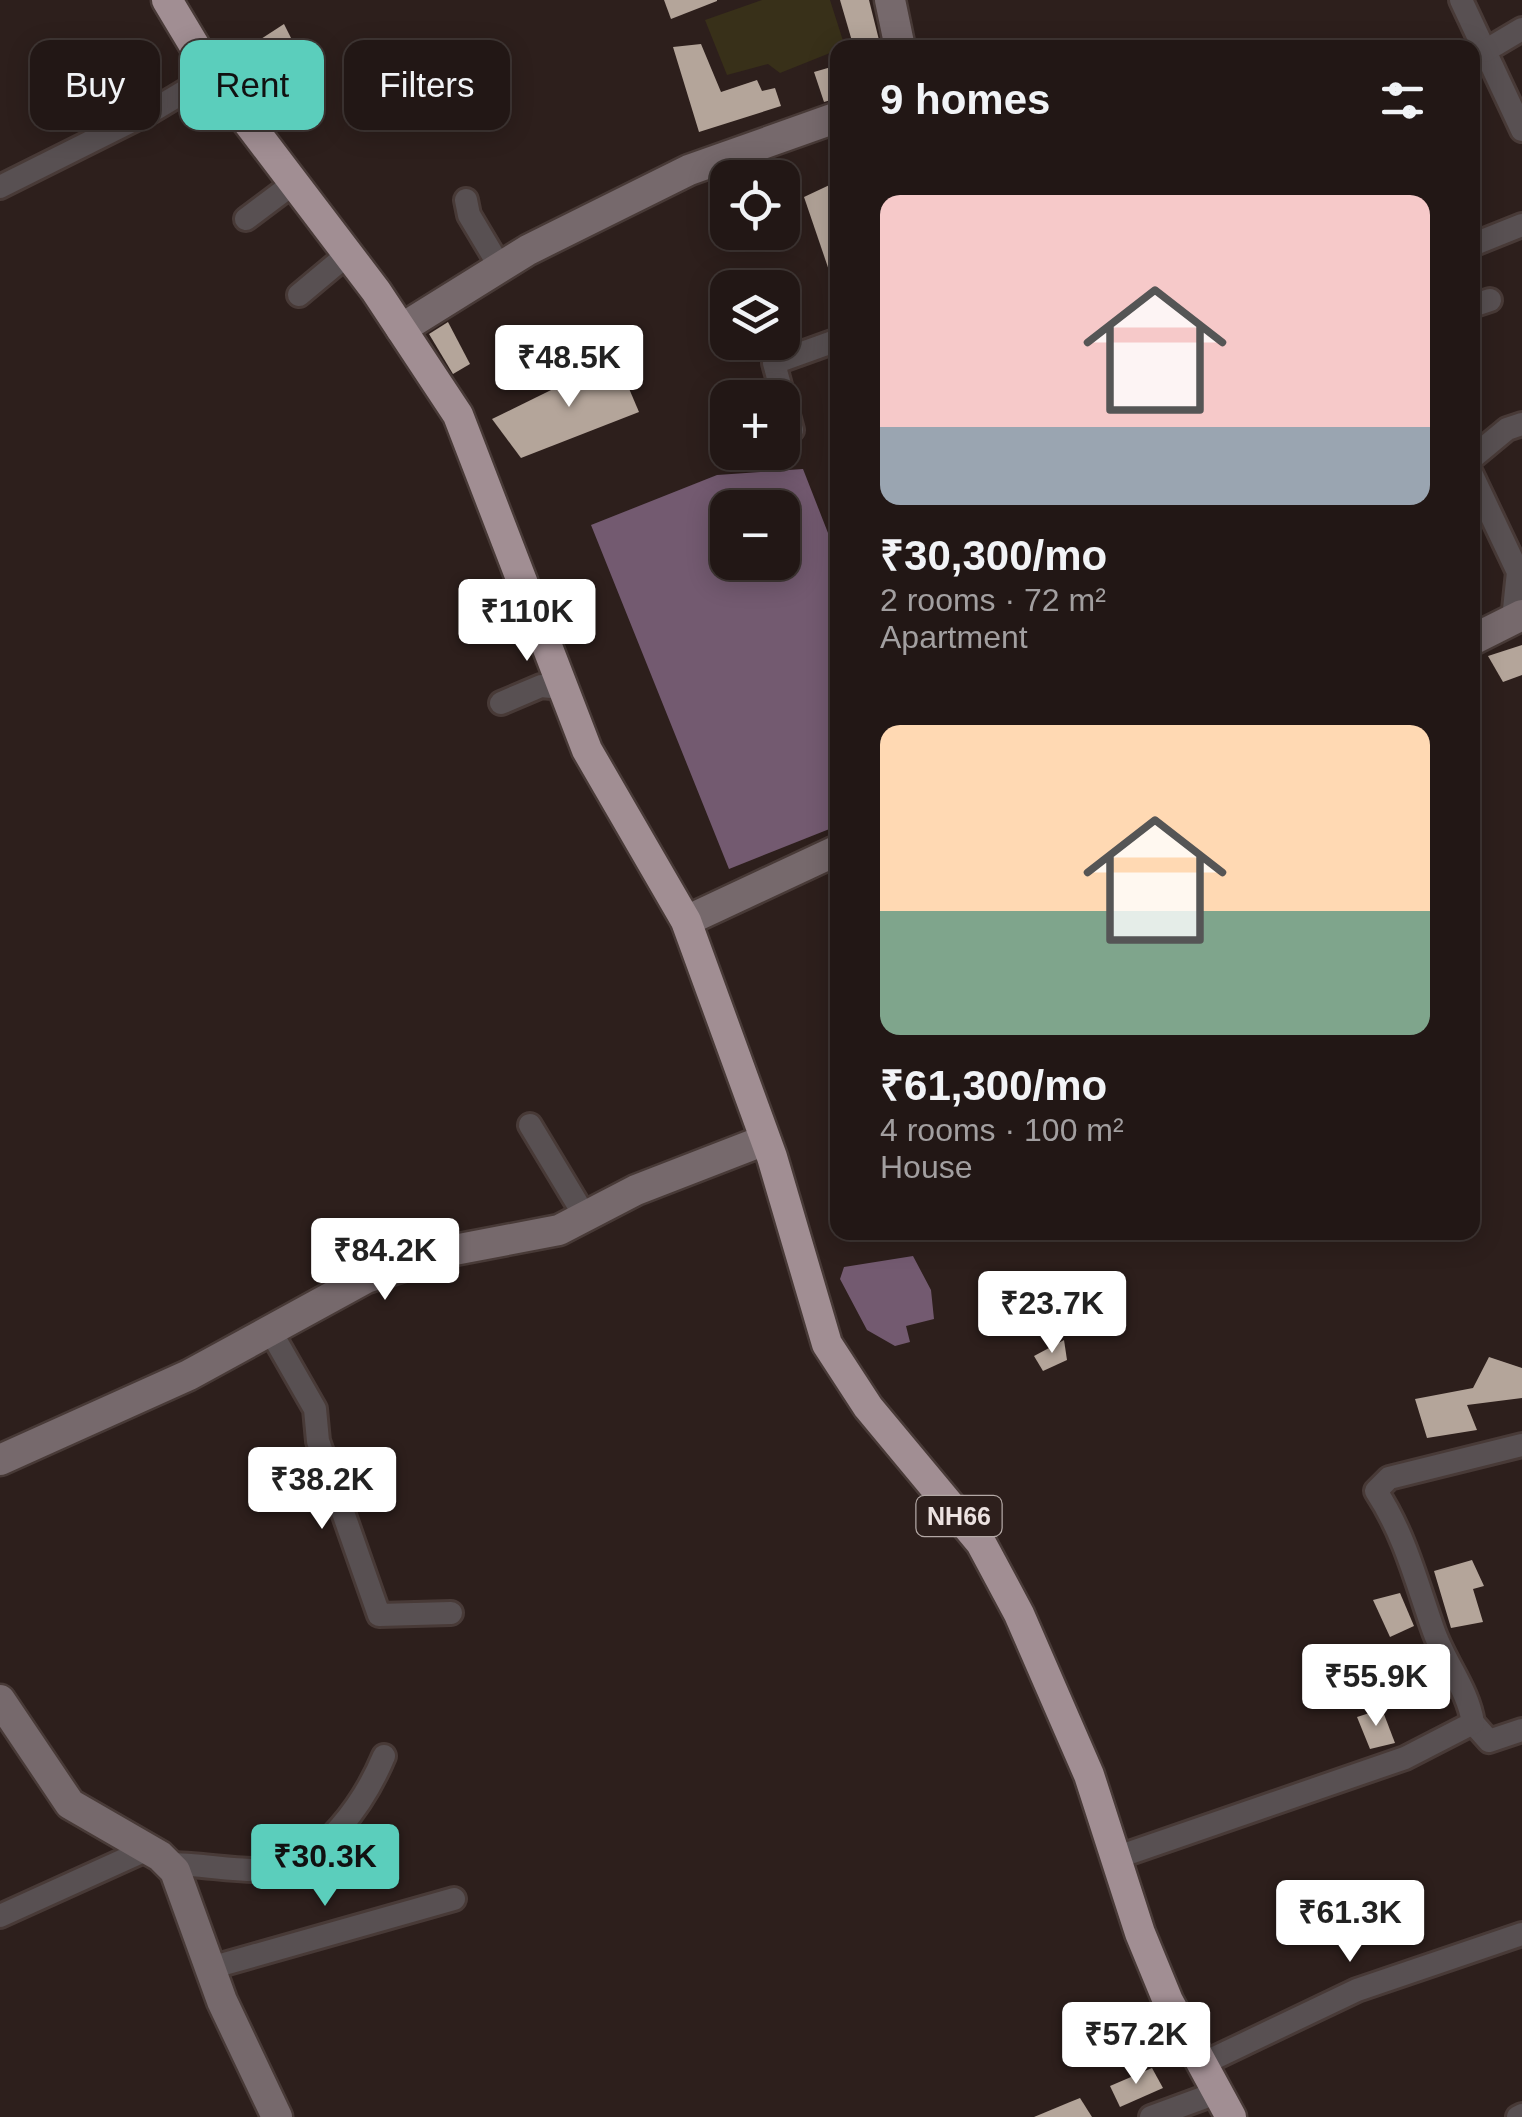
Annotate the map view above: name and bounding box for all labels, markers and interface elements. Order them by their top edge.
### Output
chip: Buy [30,40,160,130]
chip: Rent [180,40,324,130]
chip: Filters [344,40,510,130]
icon: filters [1375,73,1430,128]
text: 9 homes [880,76,1050,123]
map controls [710,160,800,580]
button: locate [710,160,800,250]
icon: home [1065,260,1245,440]
button: layers [710,270,800,360]
pin: ₹48.5K [488,325,650,410]
text: ₹48.5K [517,339,621,375]
button: + [710,380,800,470]
button: − [710,490,800,580]
text: ₹30,300/mo [880,532,1107,579]
pin: ₹110K [457,579,597,664]
text: 2 rooms · 72 m² [880,582,1106,618]
text: ₹110K [480,593,574,629]
text: Apartment [880,619,1028,655]
icon: home [1065,790,1245,970]
text: ₹61,300/mo [880,1062,1107,1109]
text: 4 rooms · 100 m² [880,1112,1124,1148]
text: House [880,1149,973,1185]
pin: ₹84.2K [304,1218,466,1303]
text: ₹84.2K [333,1232,437,1268]
pin: ₹23.7K [971,1271,1133,1356]
text: ₹23.7K [1000,1285,1104,1321]
pin: ₹38.2K [241,1447,403,1532]
text: ₹38.2K [270,1461,374,1497]
road number: NH66 [916,1496,1002,1536]
pin: ₹55.9K [1295,1644,1457,1729]
text: ₹55.9K [1324,1658,1428,1694]
pin: ₹30.3K [244,1824,406,1909]
text: ₹30.3K [273,1838,377,1874]
pin: ₹61.3K [1269,1880,1431,1965]
text: ₹61.3K [1298,1894,1402,1930]
pin: ₹57.2K [1055,2002,1217,2087]
text: ₹57.2K [1084,2016,1188,2052]

